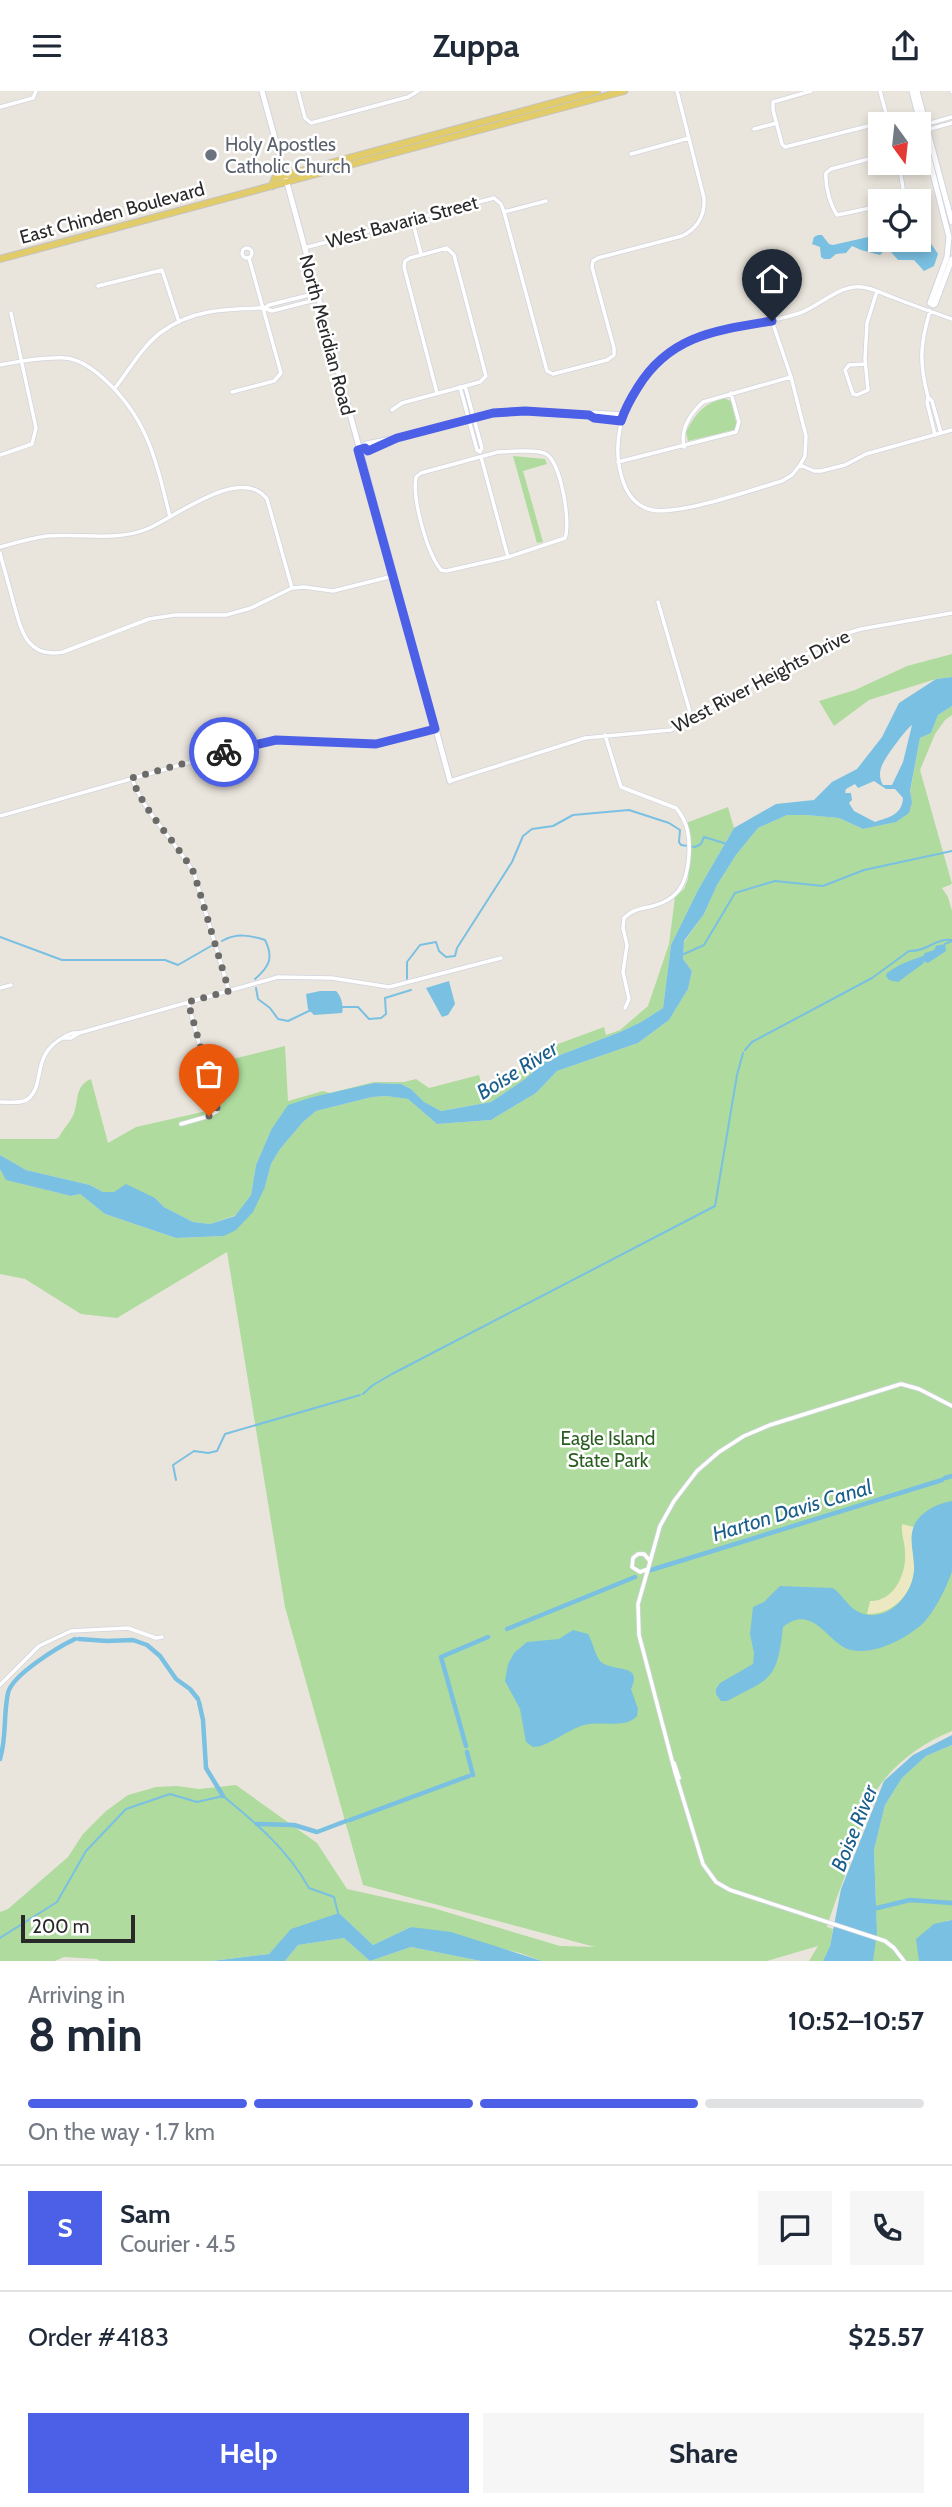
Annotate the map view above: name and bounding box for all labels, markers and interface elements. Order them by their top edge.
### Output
text: Zuppa [433,26,519,65]
icon: menu [28,27,66,65]
icon: share [886,27,924,65]
north arrow [868,112,931,175]
map controls [868,112,931,252]
place label: Holy Apostles Catholic Church [225,133,351,178]
marker: Holy Apostles Catholic Church [203,147,219,163]
street label: East Chinden Boulevard [17,177,207,249]
button: locate [868,189,931,252]
street label: West Bavaria Street [324,191,481,253]
pin [742,249,802,321]
street label: North Meridian Road [294,252,360,418]
icon: home [753,260,791,298]
street label: West River Heights Drive [668,624,854,738]
courier [189,717,259,787]
icon: bike [205,733,243,771]
water label: Boise River [472,1035,563,1105]
pin [179,1044,239,1116]
icon: bag [190,1055,228,1093]
park label: Eagle Island State Park [561,1427,655,1472]
water label: Harton Davis Canal [709,1474,875,1546]
water label: Boise River [825,1780,883,1875]
scale bar [21,1912,135,1944]
text: 200 m [32,1915,89,1938]
text: Arriving in [28,1981,125,2009]
text: 10:52–10:57 [788,2005,924,2037]
text: 8 min [28,2007,143,2063]
text: On the way · 1.7 km [28,2118,215,2146]
button: chat [758,2191,832,2265]
button: phone [850,2191,924,2265]
text: Sam [120,2198,171,2230]
text: S [57,2212,73,2244]
text: Courier · 4.5 [120,2230,236,2258]
text: Order #4183 [28,2321,169,2353]
text: $25.57 [848,2321,924,2353]
button: Help [28,2413,469,2493]
button: Share [483,2413,924,2493]

